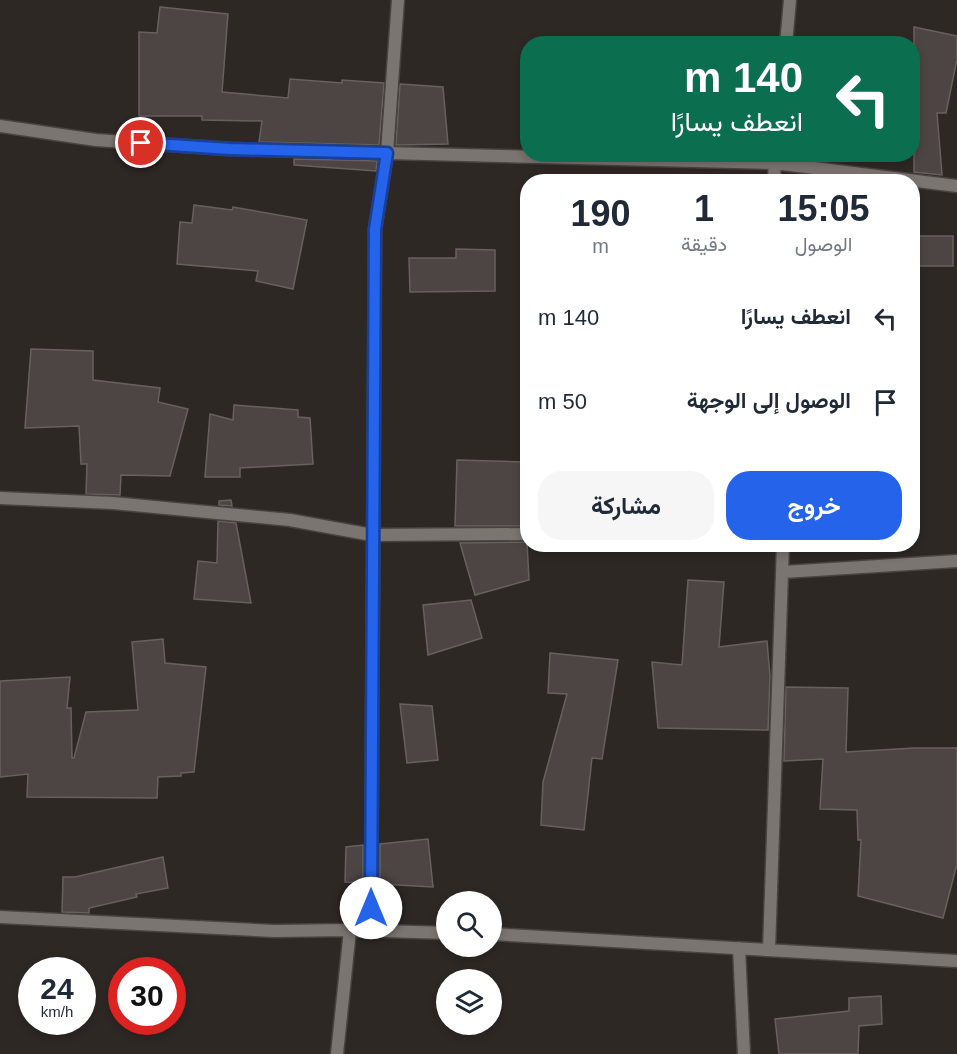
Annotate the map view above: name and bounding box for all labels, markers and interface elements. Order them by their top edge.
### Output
text: 140 m [684,54,803,101]
icon: left [824,60,902,138]
text: انعطف يسارًا [671,107,803,137]
pin [115,117,166,168]
icon: arrive [124,126,157,159]
text: 1 [694,188,714,229]
text: 15:05 [778,188,870,229]
text: 190 [570,193,631,234]
text: دقيقة [681,233,727,255]
text: الوصول [795,233,852,255]
text: m [592,235,609,257]
icon: left [869,302,902,335]
text: انعطف يسارًا [741,304,851,329]
text: 140 m [538,305,599,330]
icon: arrive [869,386,902,419]
text: الوصول إلى الوجهة [687,388,851,413]
text: 50 m [538,389,587,414]
button: مشاركة [538,471,714,540]
button: خروج [726,471,902,540]
position arrow [339,876,403,940]
map controls [436,891,502,1035]
button: search [436,891,502,957]
speed limit sign: 30 [108,957,186,1035]
button: layers [436,969,502,1035]
text: 24 [40,972,74,1005]
text: km/h [41,1003,73,1020]

